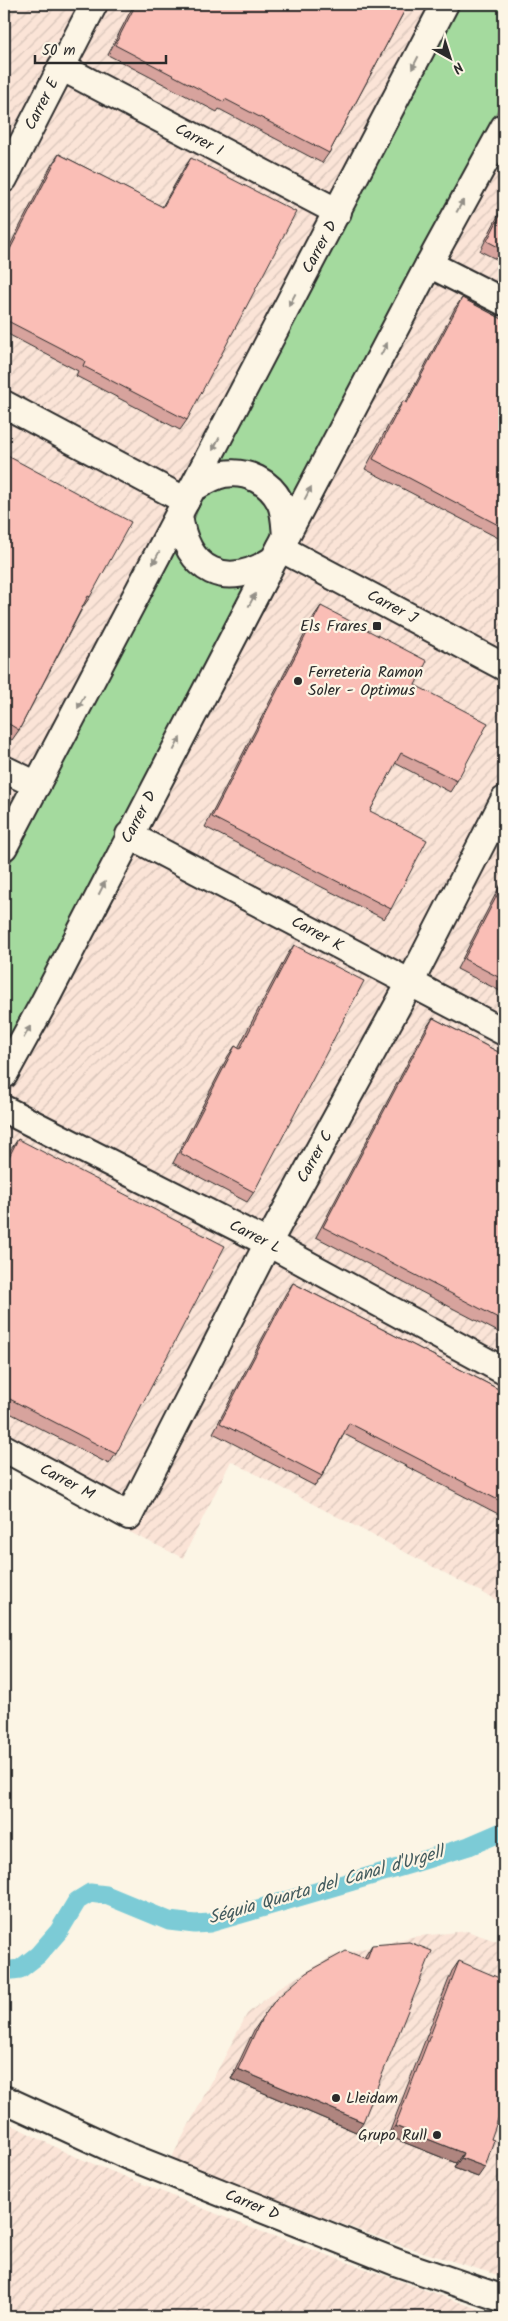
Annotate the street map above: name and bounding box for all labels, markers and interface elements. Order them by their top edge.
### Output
scale bar [35,32,166,64]
north arrow [426,32,476,82]
text: 50 m [42,39,76,63]
one-way arrow [411,55,419,70]
text: N [447,56,468,79]
street label: Carrer E [18,73,66,135]
street label: Carrer I [170,117,228,163]
one-way arrow [456,200,465,213]
street label: Carrer D [296,216,344,278]
one-way arrow [288,293,296,307]
one-way arrow [380,342,388,357]
one-way arrow [212,437,220,451]
one-way arrow [304,486,312,501]
one-way arrow [152,551,160,565]
street label: Carrer J [362,583,422,631]
one-way arrow [248,593,257,606]
place label: Els Frares [300,614,367,639]
marker: Els Frares [371,620,383,632]
place label: Ferreteria Ramon Soler - Optimus [308,660,423,703]
marker: Ferreteria Ramon Soler - Optimus [292,675,304,687]
one-way arrow [77,694,85,709]
one-way arrow [173,736,181,751]
street label: Carrer D [115,786,163,848]
one-way arrow [98,881,106,895]
street label: Carrer K [286,910,348,958]
one-way arrow [23,1025,32,1039]
street label: Carrer C [290,1126,340,1188]
street label: Carrer L [225,1213,285,1261]
street label: Carrer M [35,1457,99,1507]
water label: Séquia Quarta del Canal d'Urgell [205,1838,450,1933]
place label: Lleidam [346,2086,398,2111]
marker: Lleidam [330,2092,342,2104]
place label: Grupo Rull [358,2123,427,2148]
marker: Grupo Rull [431,2129,443,2141]
street label: Carrer D [221,2183,283,2227]

